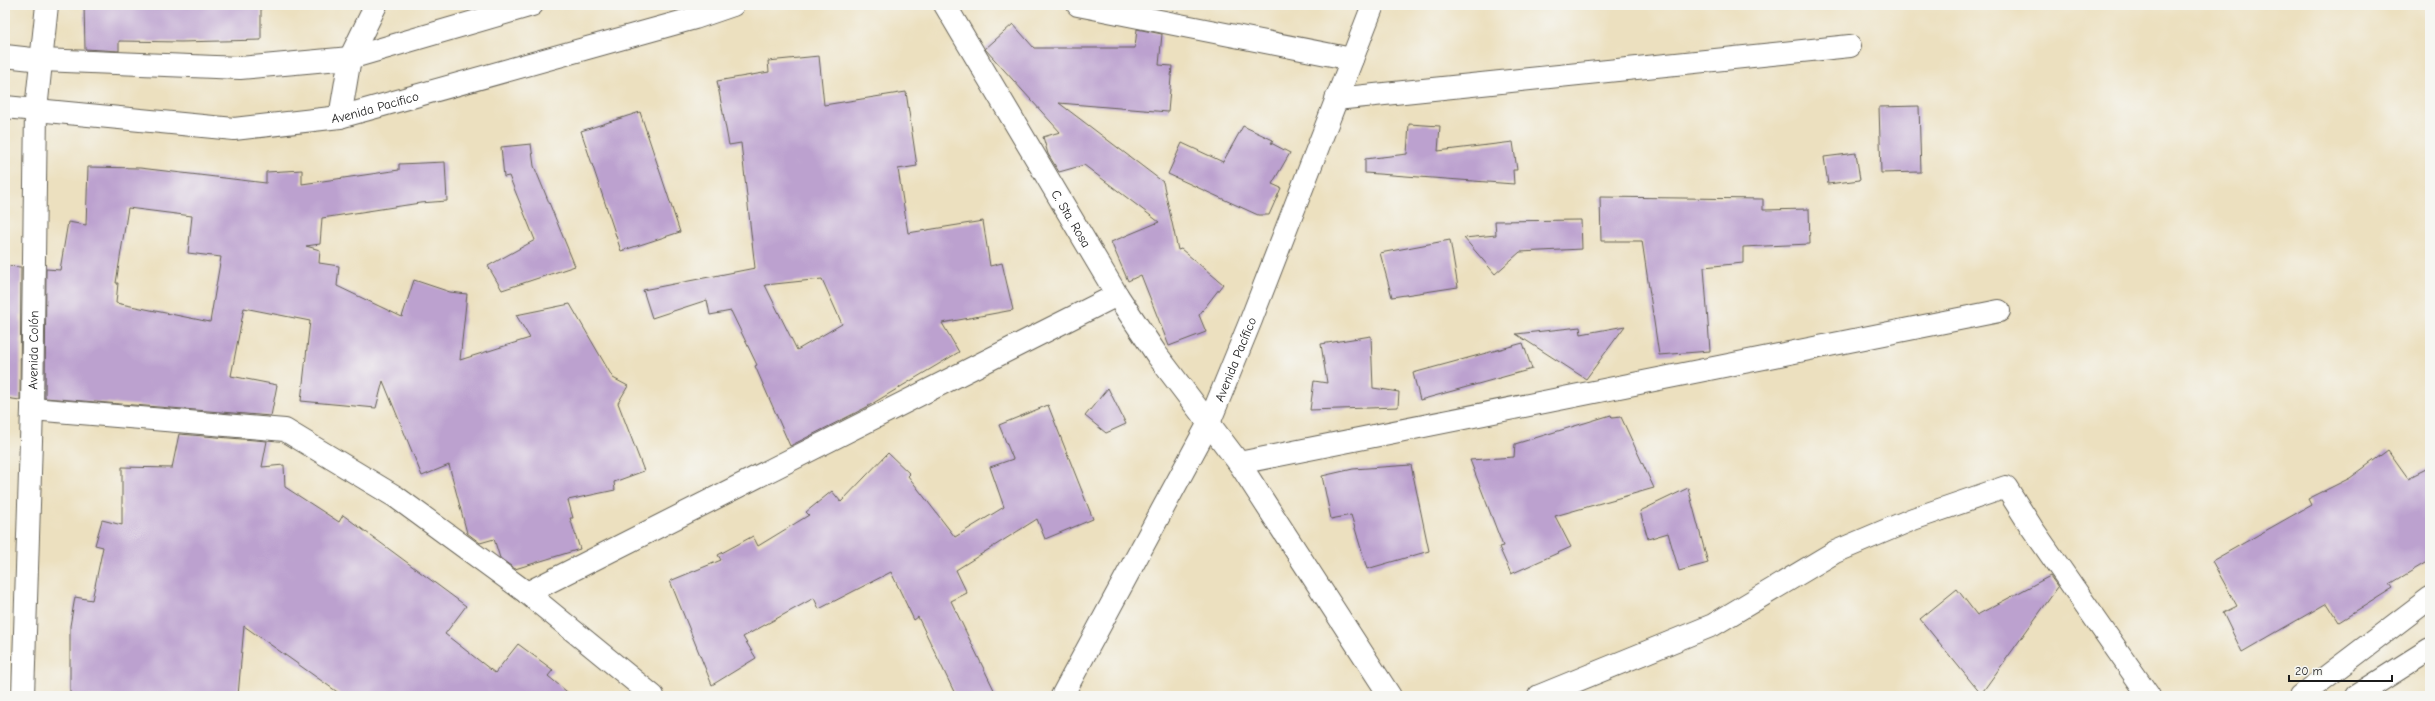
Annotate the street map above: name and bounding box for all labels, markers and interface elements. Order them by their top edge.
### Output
street label: Avenida Pacifico [331,88,420,126]
street label: C. Sta. Rosa [1048,187,1094,250]
street label: Avenida Colón [25,310,41,390]
street label: Avenida Pacífico [1212,315,1259,404]
scale bar [2289,657,2392,683]
text: 20 m [2295,664,2323,678]

